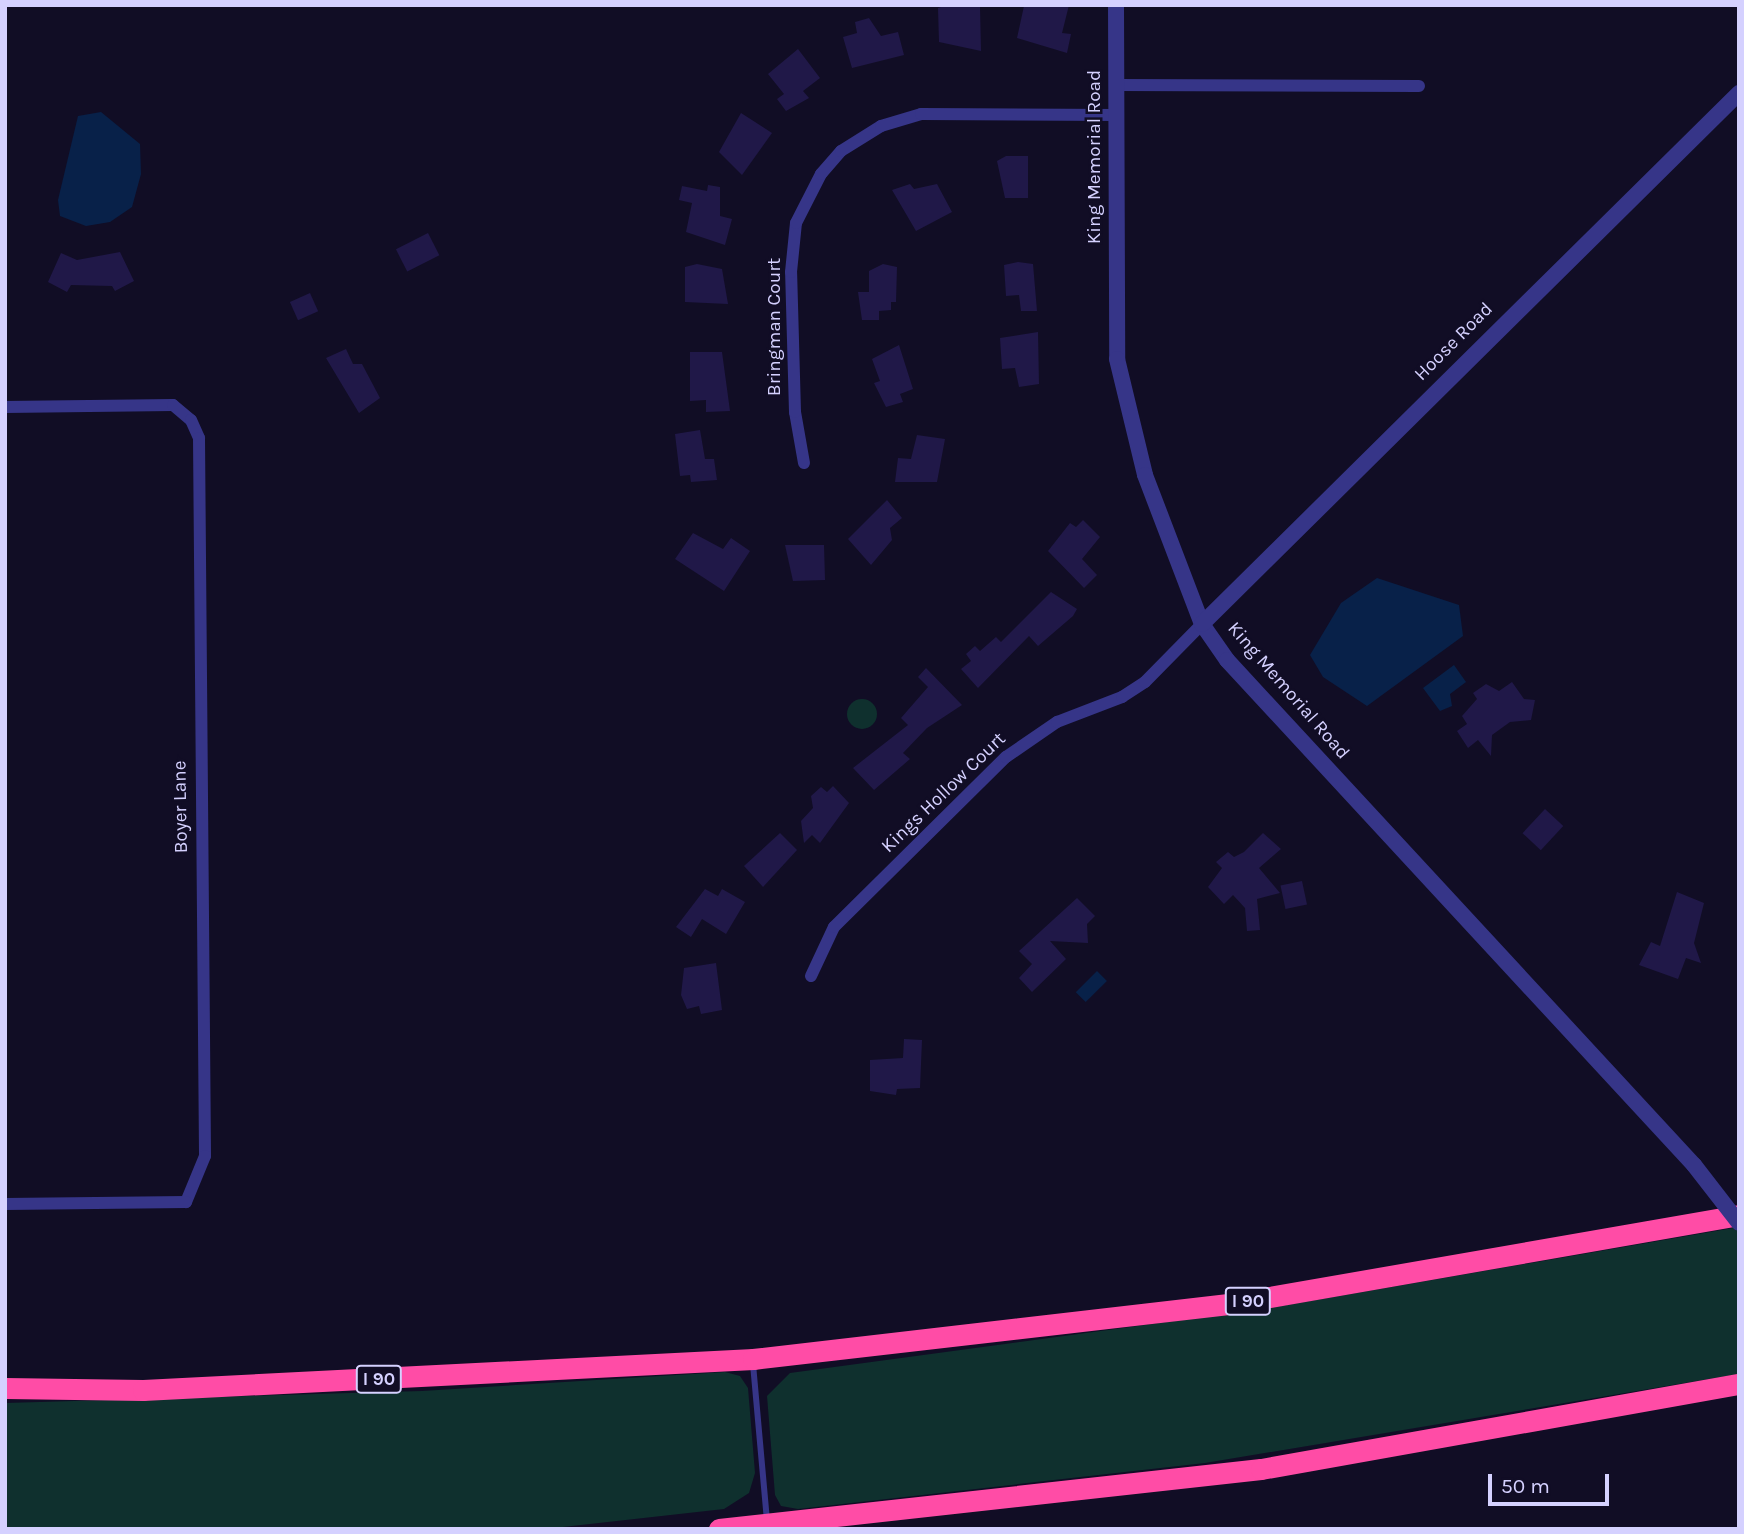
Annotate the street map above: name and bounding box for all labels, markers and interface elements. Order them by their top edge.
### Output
street label: King Memorial Road [1084,70,1106,244]
street label: Bringman Court [764,258,786,396]
street label: Hoose Road [1410,298,1498,386]
street label: King Memorial Road [1222,618,1354,764]
street label: Kings Hollow Court [877,728,1011,858]
street label: Boyer Lane [169,760,193,854]
road number: I 90 [1224,1286,1272,1316]
road number: I 90 [354,1364,404,1394]
scale bar [1492,1460,1613,1504]
text: 50 m [1501,1474,1550,1498]

